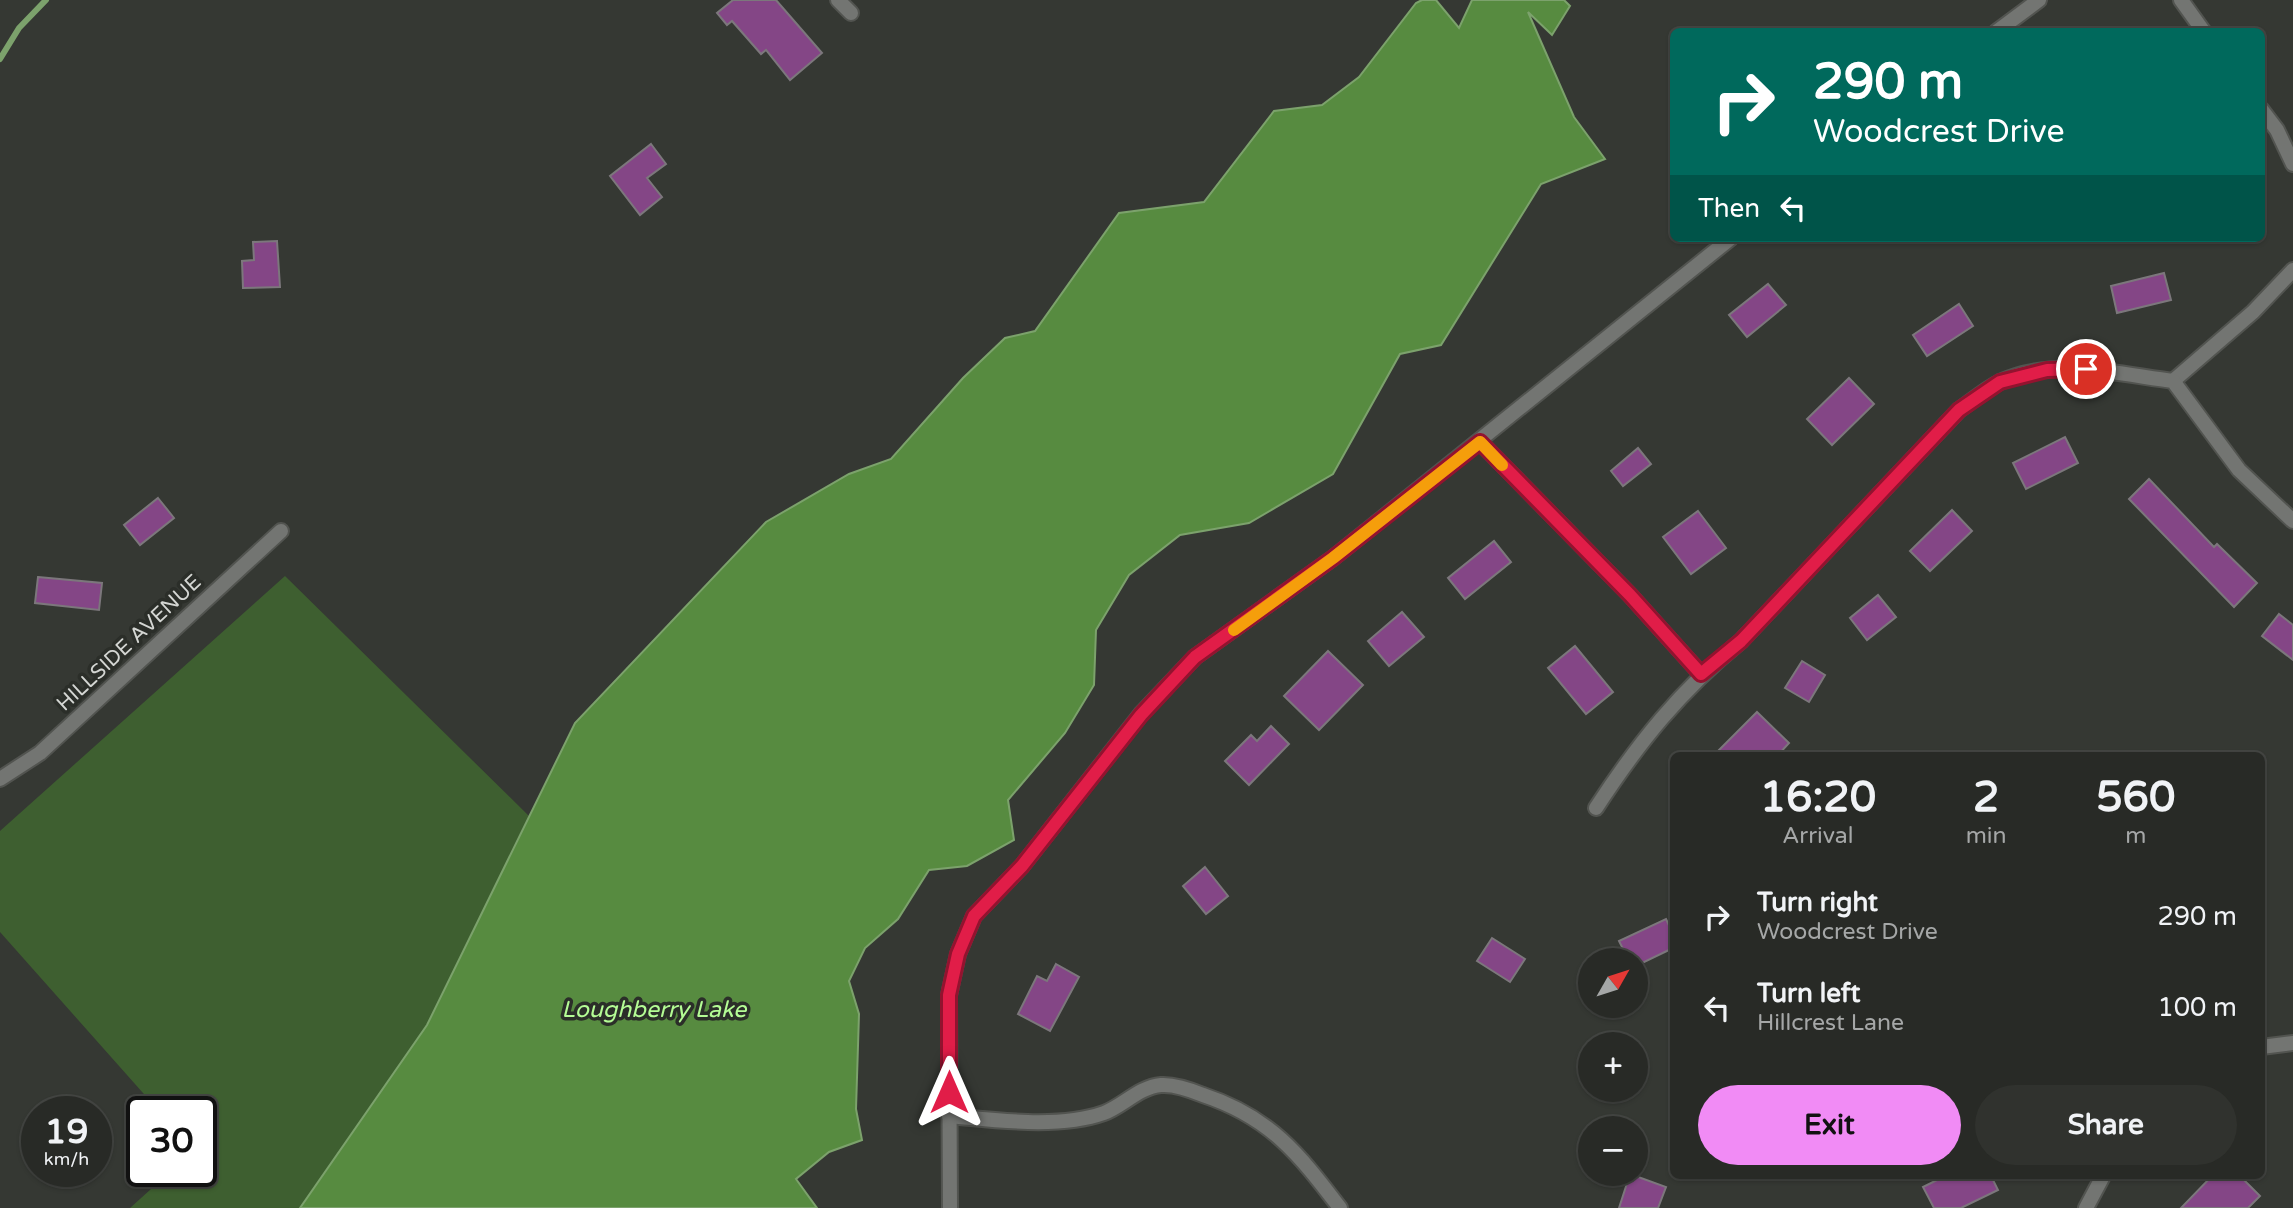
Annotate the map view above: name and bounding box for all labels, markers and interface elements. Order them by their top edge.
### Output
text: 290 m [1813,53,1963,112]
icon: right [1698,56,1789,147]
text: Woodcrest Drive [1813,113,2065,151]
icon: left [1774,189,1812,227]
text: Then [1698,193,1760,224]
pin [2056,339,2116,399]
icon: arrive [2067,350,2105,388]
street label: HILLSIDE AVENUE [52,570,206,716]
text: 16:20 [1760,772,1876,823]
text: 2 [1973,772,1999,823]
text: 560 [2096,772,2175,823]
text: Arrival [1782,822,1853,850]
text: min [1966,822,2007,850]
text: m [2125,822,2146,850]
text: Turn right [1757,887,1878,918]
icon: right [1698,898,1736,936]
text: 290 m [2157,901,2237,932]
text: Woodcrest Drive [1757,918,1938,946]
north arrow [1578,948,1648,1018]
map controls [1578,948,1648,1186]
text: Turn left [1757,978,1860,1009]
icon: left [1698,989,1736,1027]
text: 100 m [2157,992,2237,1023]
water label: Loughberry Lake [562,996,748,1024]
text: Hillcrest Lane [1757,1009,1904,1037]
button: + [1578,1032,1648,1102]
position arrow [912,1055,986,1129]
button: Exit [1698,1085,1961,1165]
button: Share [1975,1085,2237,1165]
speed limit sign: 30 [126,1096,217,1187]
text: 19 [45,1111,88,1153]
button: − [1578,1116,1648,1186]
text: km/h [44,1148,89,1170]

